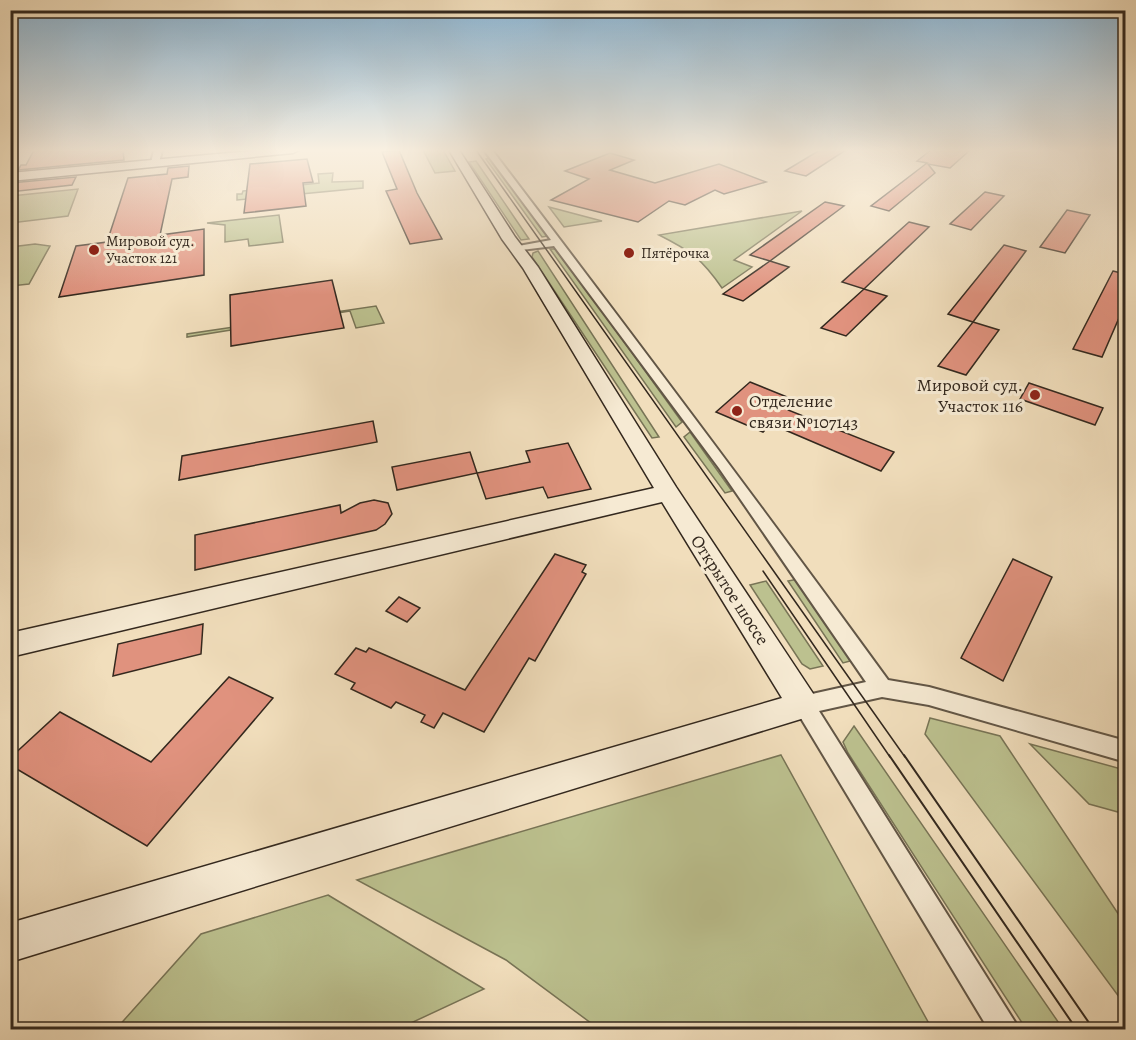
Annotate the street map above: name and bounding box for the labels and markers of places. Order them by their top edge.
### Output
place label: Мировой суд. Участок 121 [106,231,195,268]
marker: Мировой суд. Участок 121 [87,243,101,257]
place label: Пятёрочка [641,243,710,263]
marker: Пятёрочка [622,246,636,260]
place label: Мировой суд. Участок 116 [917,373,1023,418]
marker: Мировой суд. Участок 116 [1028,388,1042,402]
place label: Отделение связи №107143 [749,389,858,434]
marker: Отделение связи №107143 [730,404,744,418]

